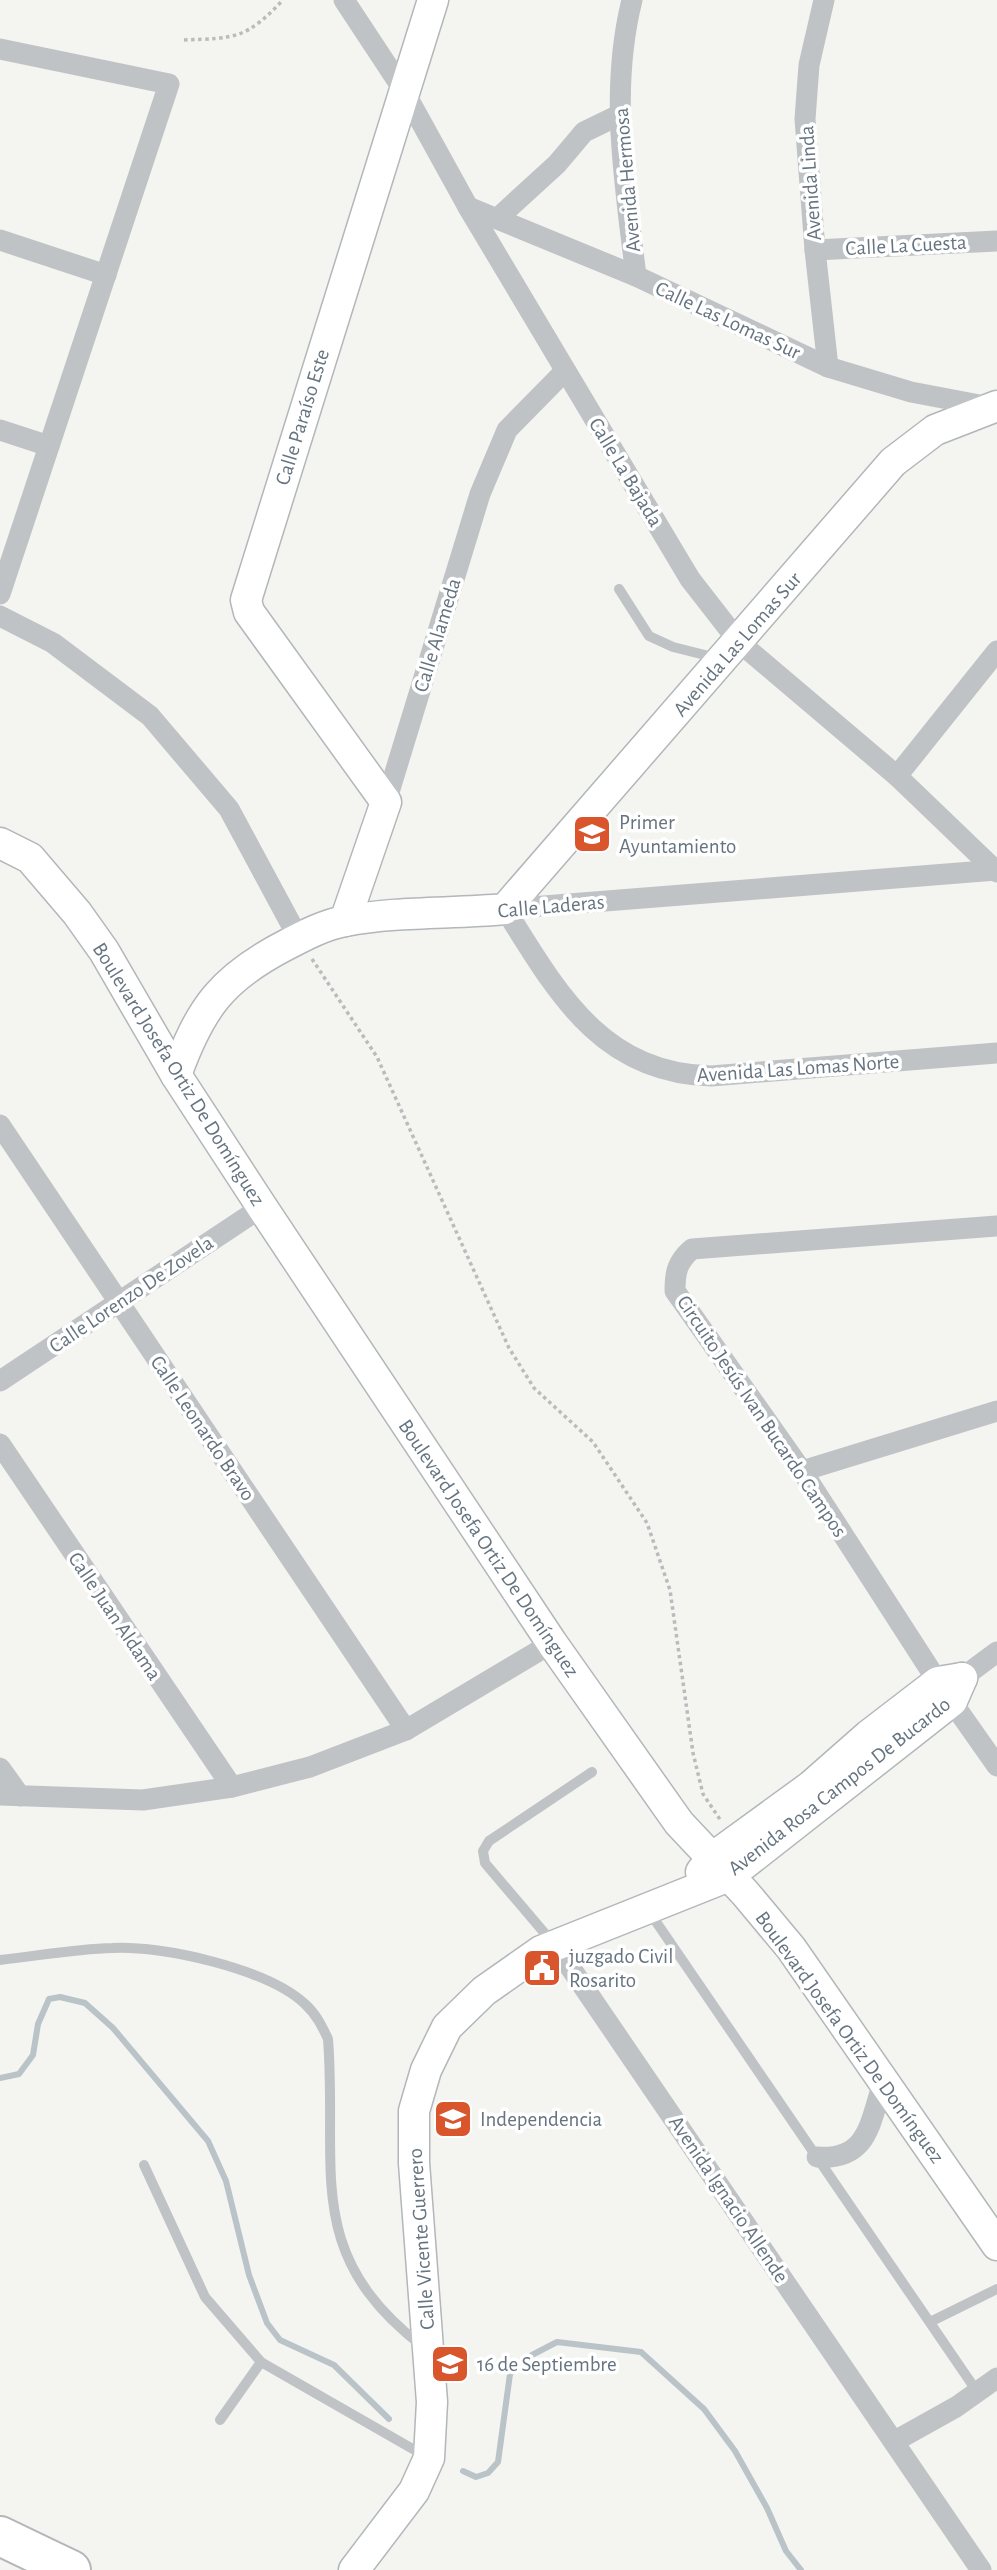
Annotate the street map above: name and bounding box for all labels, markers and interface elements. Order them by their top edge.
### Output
street label: Avenida Hermosa [611,107,644,253]
street label: Avenida Linda [796,124,825,241]
street label: Calle La Cuesta [845,232,967,259]
street label: Calle Las Lomas Sur [652,278,804,363]
street label: Calle Paraíso Este [272,347,333,488]
street label: Calle La Bajada [585,414,666,531]
street label: Avenida Las Lomas Sur [669,568,806,720]
street label: Calle Alameda [410,575,465,695]
place label: Primer Ayuntamiento [619,812,736,857]
school or university icon: Primer Ayuntamiento [571,813,613,855]
street label: Calle Laderas [497,891,605,922]
street label: Boulevard Josefa Ortiz De Domínguez [89,939,268,1209]
street label: Avenida Las Lomas Norte [696,1051,900,1086]
street label: Calle Lorenzo De Zovela [46,1232,217,1357]
street label: Circuito Jesús Ivan Bucardo Campos [673,1292,850,1541]
street label: Calle Leonardo Bravo [146,1352,259,1505]
street label: Boulevard Josefa Ortiz De Domínguez [394,1416,583,1681]
street label: Calle Juan Aldama [64,1549,165,1684]
street label: Avenida Rosa Campos De Bucardo [724,1693,954,1879]
street label: Boulevard Josefa Ortiz De Domínguez [751,1907,948,2167]
place label: juzgado Civil Rosarito [569,1946,673,1991]
public building icon: juzgado Civil Rosarito [521,1947,563,1989]
school or university icon: Independencia [432,2098,474,2140]
place label: Independencia [480,2109,603,2130]
street label: Avenida Ignacio Allende [665,2112,792,2287]
street label: Calle Vicente Guerrero [405,2147,438,2331]
school or university icon: 16 de Septiembre [429,2343,471,2385]
place label: 16 de Septiembre [477,2354,617,2375]

